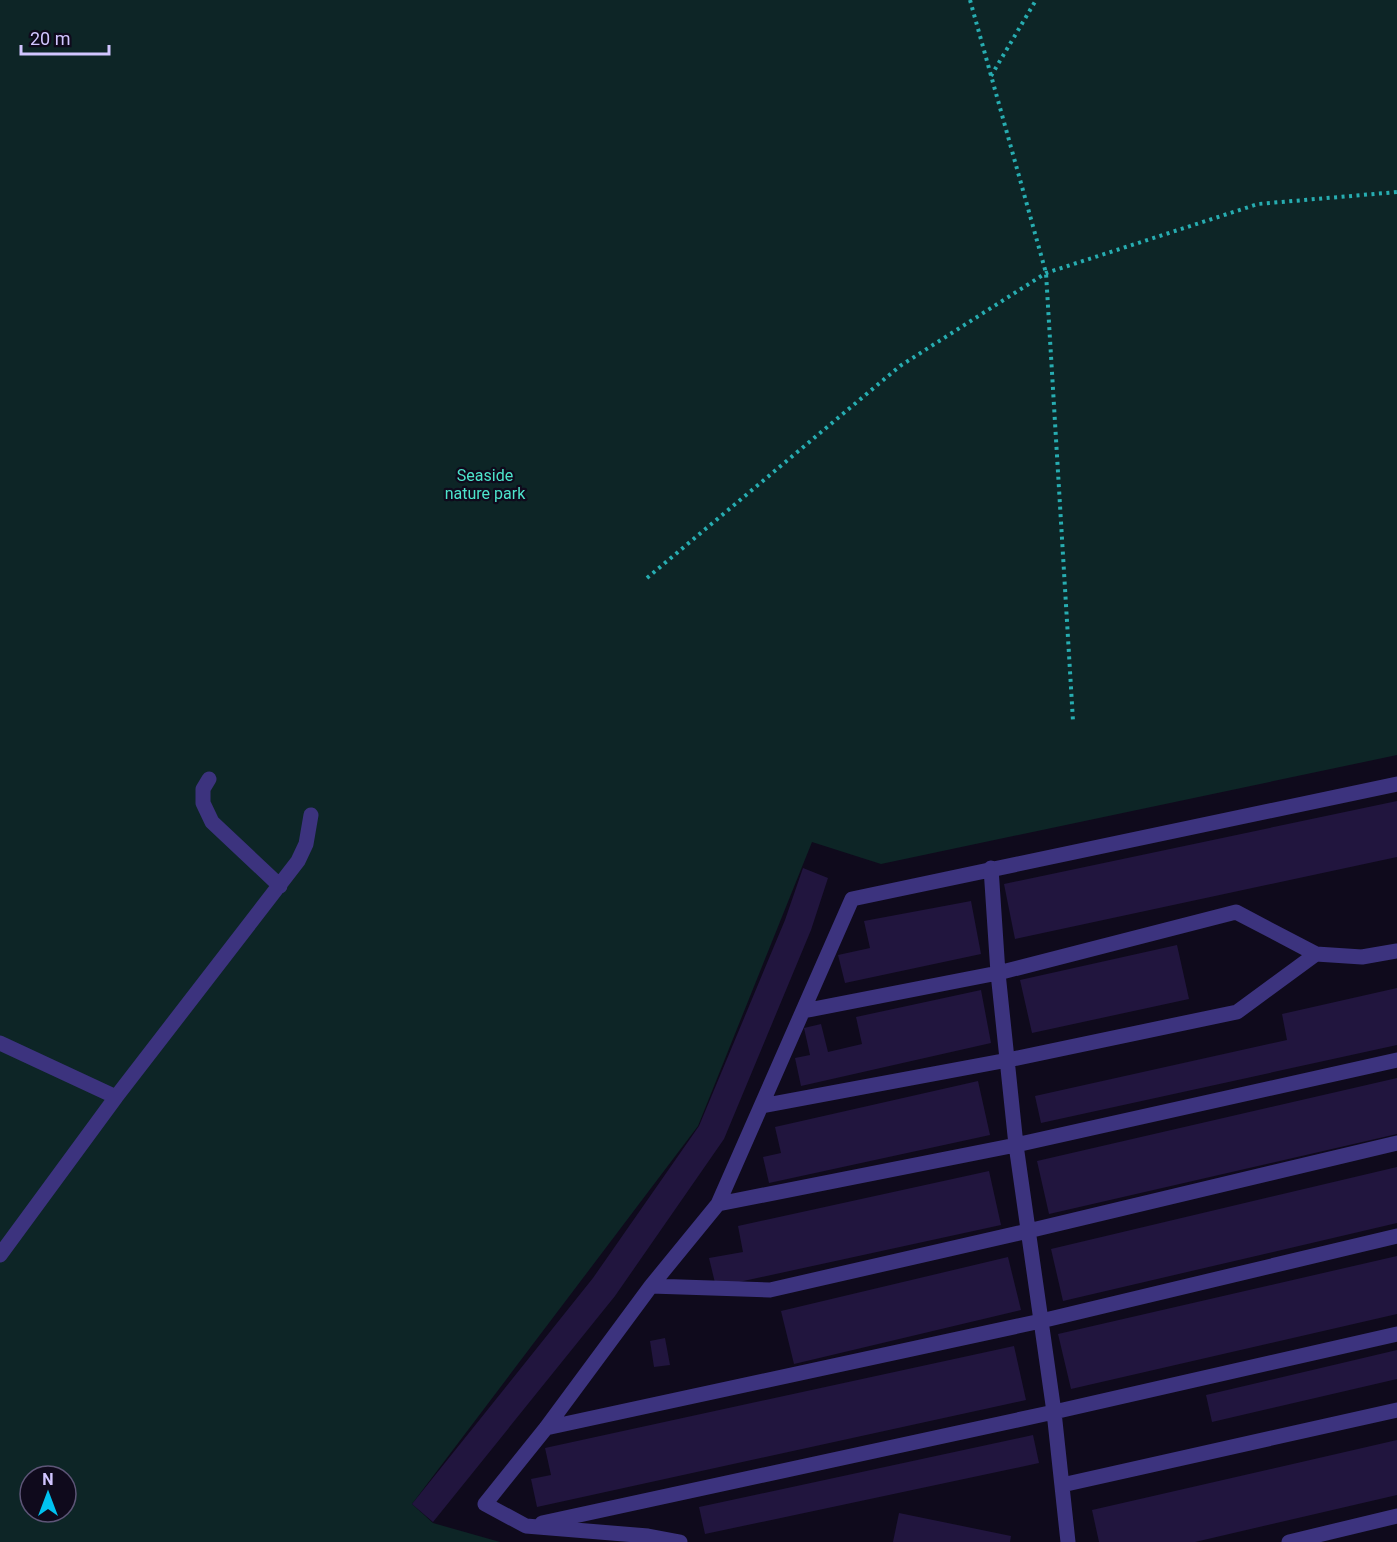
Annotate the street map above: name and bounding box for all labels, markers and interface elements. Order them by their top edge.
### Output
scale bar [21,18,110,56]
text: 20 m [30,28,70,49]
park label: Seaside nature park [445,466,526,503]
north arrow [18,1464,78,1524]
text: N [42,1470,54,1489]

